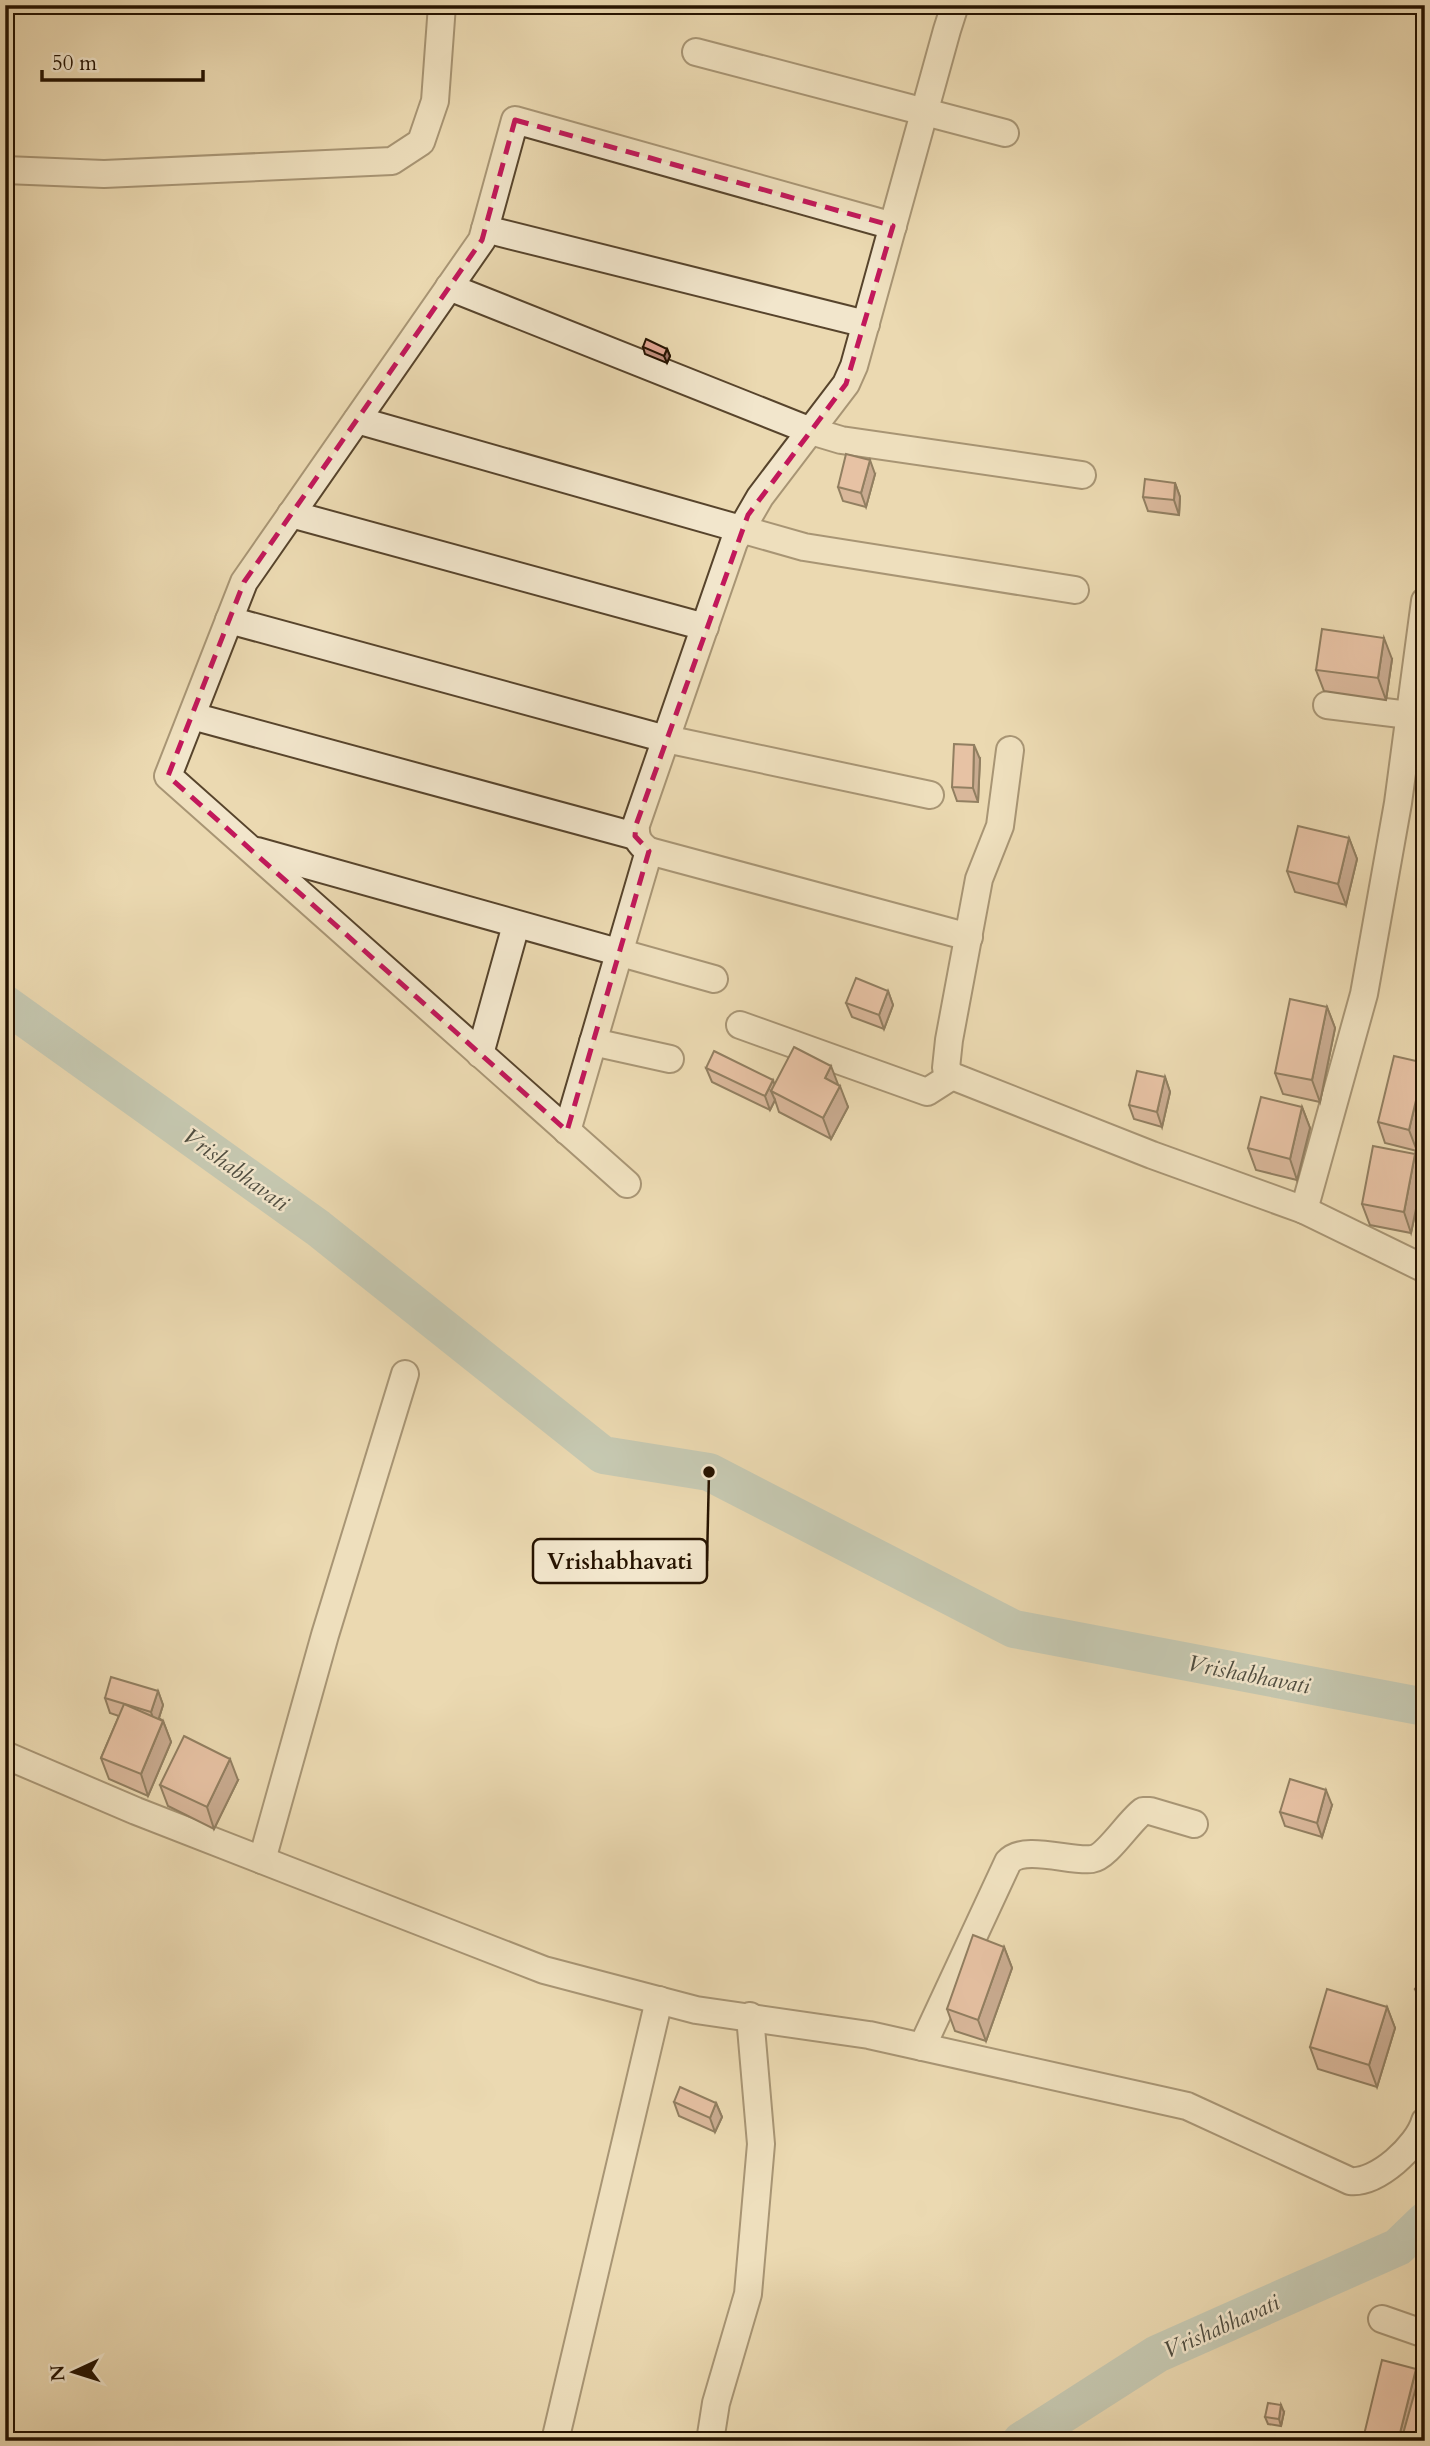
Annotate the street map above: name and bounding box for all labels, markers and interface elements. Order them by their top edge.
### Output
scale bar [42,38,203,82]
text: 50 m [52,49,97,78]
water label: Vrishabhavati [176,1120,296,1219]
callout: Vrishabhavati [533,1539,707,1583]
text: Vrishabhavati [547,1546,693,1577]
water label: Vrishabhavati [1185,1647,1313,1702]
water label: Vrishabhavati [1158,2287,1285,2366]
north arrow [38,2338,108,2408]
text: N [44,2363,72,2382]

